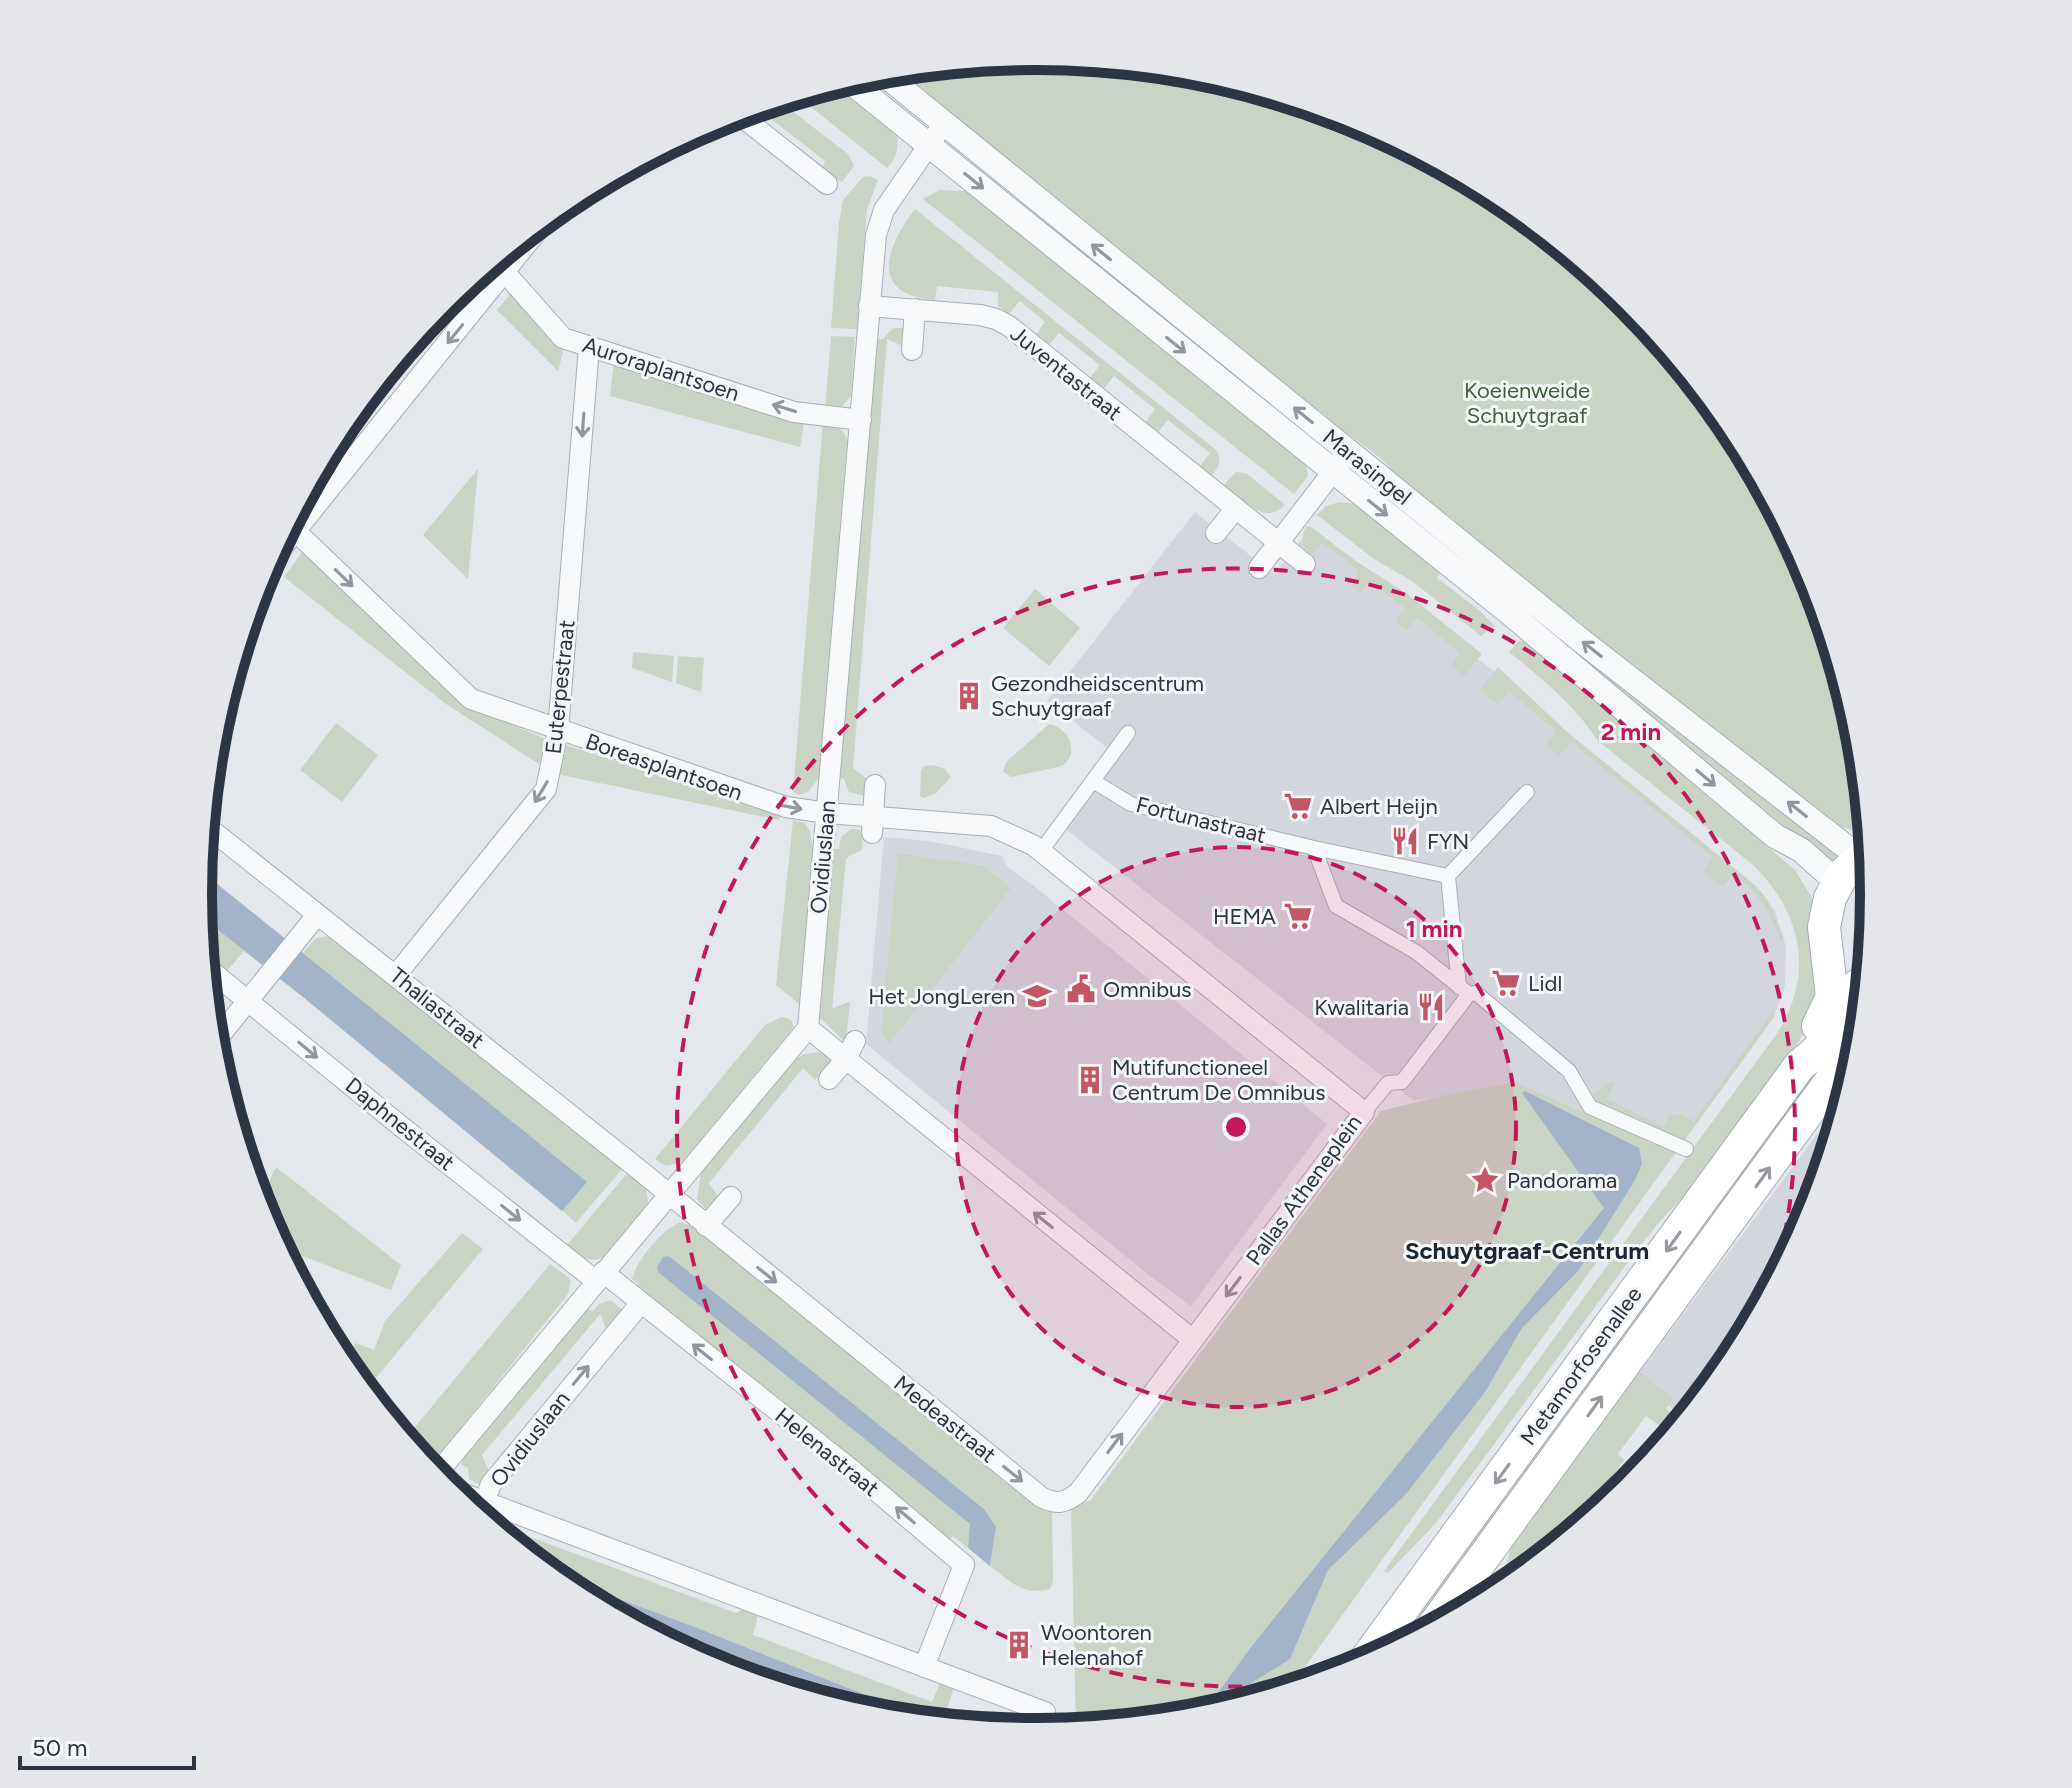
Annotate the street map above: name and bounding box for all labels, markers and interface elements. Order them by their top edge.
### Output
one-way arrow [963,173,984,190]
one-way arrow [1091,243,1112,260]
street label: Juventastraat [1005,320,1127,426]
one-way arrow [446,323,464,344]
street label: Auroraplantsoen [579,331,743,407]
one-way arrow [1165,336,1186,353]
park label: Koeienweide Schuytgraaf [1464,377,1590,429]
one-way arrow [771,400,797,415]
one-way arrow [1293,407,1314,424]
one-way arrow [575,411,590,438]
street label: Marasingel [1317,423,1417,511]
one-way arrow [1368,499,1388,517]
one-way arrow [334,568,354,587]
street label: Euterpestraat [540,619,580,755]
one-way arrow [1582,641,1603,658]
place label: Gezondheidscentrum Schuytgraaf [991,670,1204,722]
building icon: Gezondheidscentrum Schuytgraaf [954,681,984,711]
text: 2 min [1601,717,1661,746]
street label: Boreasplantsoen [582,728,746,806]
one-way arrow [1695,769,1716,787]
one-way arrow [533,781,549,803]
street label: Fortunastraat [1133,791,1269,849]
supermarket icon: Albert Heijn [1283,791,1313,821]
place label: Albert Heijn [1320,793,1438,820]
street label: Ovidiuslaan [805,799,841,915]
one-way arrow [777,800,802,815]
one-way arrow [1787,800,1808,818]
restaurant icon: FYN [1390,826,1420,856]
place label: FYN [1427,828,1469,855]
supermarket icon: HEMA [1283,901,1313,931]
place label: HEMA [1213,903,1276,930]
text: 1 min [1406,914,1462,943]
street label: Thaliastraat [384,962,490,1054]
supermarket icon: Lidl [1491,968,1521,998]
place label: Lidl [1528,970,1562,997]
public building icon: Omnibus [1066,974,1096,1004]
place label: Omnibus [1103,976,1192,1003]
school or university icon: Het JongLeren [1022,981,1052,1011]
place label: Het JongLeren [868,983,1015,1010]
restaurant icon: Kwalitaria [1416,992,1446,1022]
place label: Kwalitaria [1314,994,1409,1021]
one-way arrow [297,1041,318,1059]
place label: Mutifunctioneel Centrum De Omnibus [1112,1054,1326,1106]
building icon: Mutifunctioneel Centrum De Omnibus [1075,1065,1105,1095]
street label: Daphnestraat [340,1072,460,1176]
street label: Pallas Atheneplein [1240,1110,1368,1270]
centre of rings [1222,1113,1250,1141]
place icon: Pandorama [1470,1165,1500,1195]
place label: Pandorama [1507,1167,1617,1194]
one-way arrow [1754,1167,1771,1188]
one-way arrow [500,1204,520,1222]
one-way arrow [1033,1211,1054,1229]
one-way arrow [1664,1231,1681,1252]
district label: Schuytgraaf-Centrum [1405,1236,1649,1265]
one-way arrow [756,1266,777,1284]
one-way arrow [1225,1275,1242,1297]
street label: Metamorfosenallee [1514,1281,1648,1451]
one-way arrow [692,1343,713,1361]
one-way arrow [572,1365,590,1385]
street label: Medeastraat [889,1370,1001,1468]
street label: Ovidiuslaan [484,1386,576,1492]
one-way arrow [1586,1396,1603,1417]
street label: Helenastraat [770,1402,884,1502]
one-way arrow [1107,1433,1124,1455]
one-way arrow [1494,1463,1511,1484]
one-way arrow [1002,1465,1022,1483]
one-way arrow [895,1506,915,1524]
place label: Woontoren Helenahof [1041,1619,1152,1671]
building icon: Woontoren Helenahof [1004,1630,1034,1660]
scale bar [20,1720,194,1770]
text: 50 m [32,1733,88,1762]

